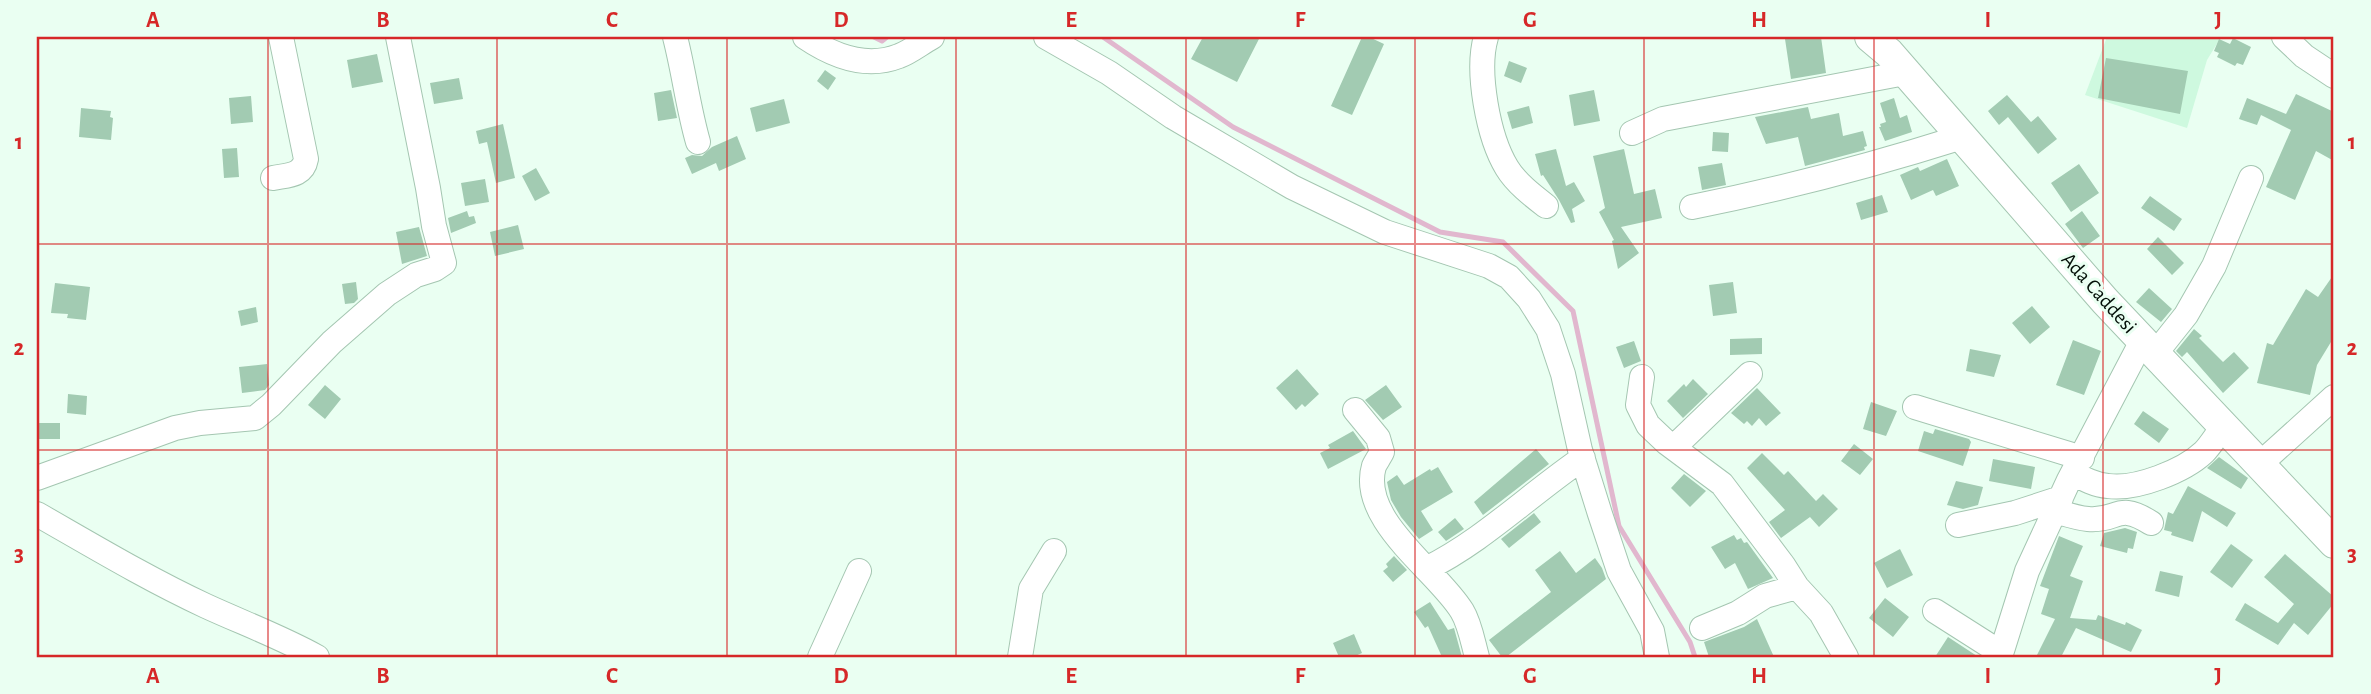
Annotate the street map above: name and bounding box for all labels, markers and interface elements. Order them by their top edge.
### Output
text: A [146,9,160,32]
text: B [376,9,390,32]
text: C [606,9,618,32]
text: D [833,9,849,32]
text: E [1065,9,1077,32]
text: F [1295,9,1306,32]
text: G [1523,9,1537,32]
text: H [1751,9,1767,32]
text: I [1985,9,1991,32]
text: J [2214,9,2222,32]
text: 1 [15,131,23,154]
text: 1 [2348,131,2356,154]
street label: Ada Caddesi [2058,249,2140,337]
text: 2 [14,337,25,360]
text: 2 [2347,337,2358,360]
text: 3 [14,543,24,566]
text: 3 [2347,543,2357,566]
text: A [146,665,160,688]
text: B [376,665,390,688]
text: C [606,665,618,688]
text: D [833,665,849,688]
text: E [1065,665,1077,688]
text: F [1295,665,1306,688]
text: G [1523,665,1537,688]
text: H [1751,665,1767,688]
text: I [1985,665,1991,688]
text: J [2214,665,2222,688]

